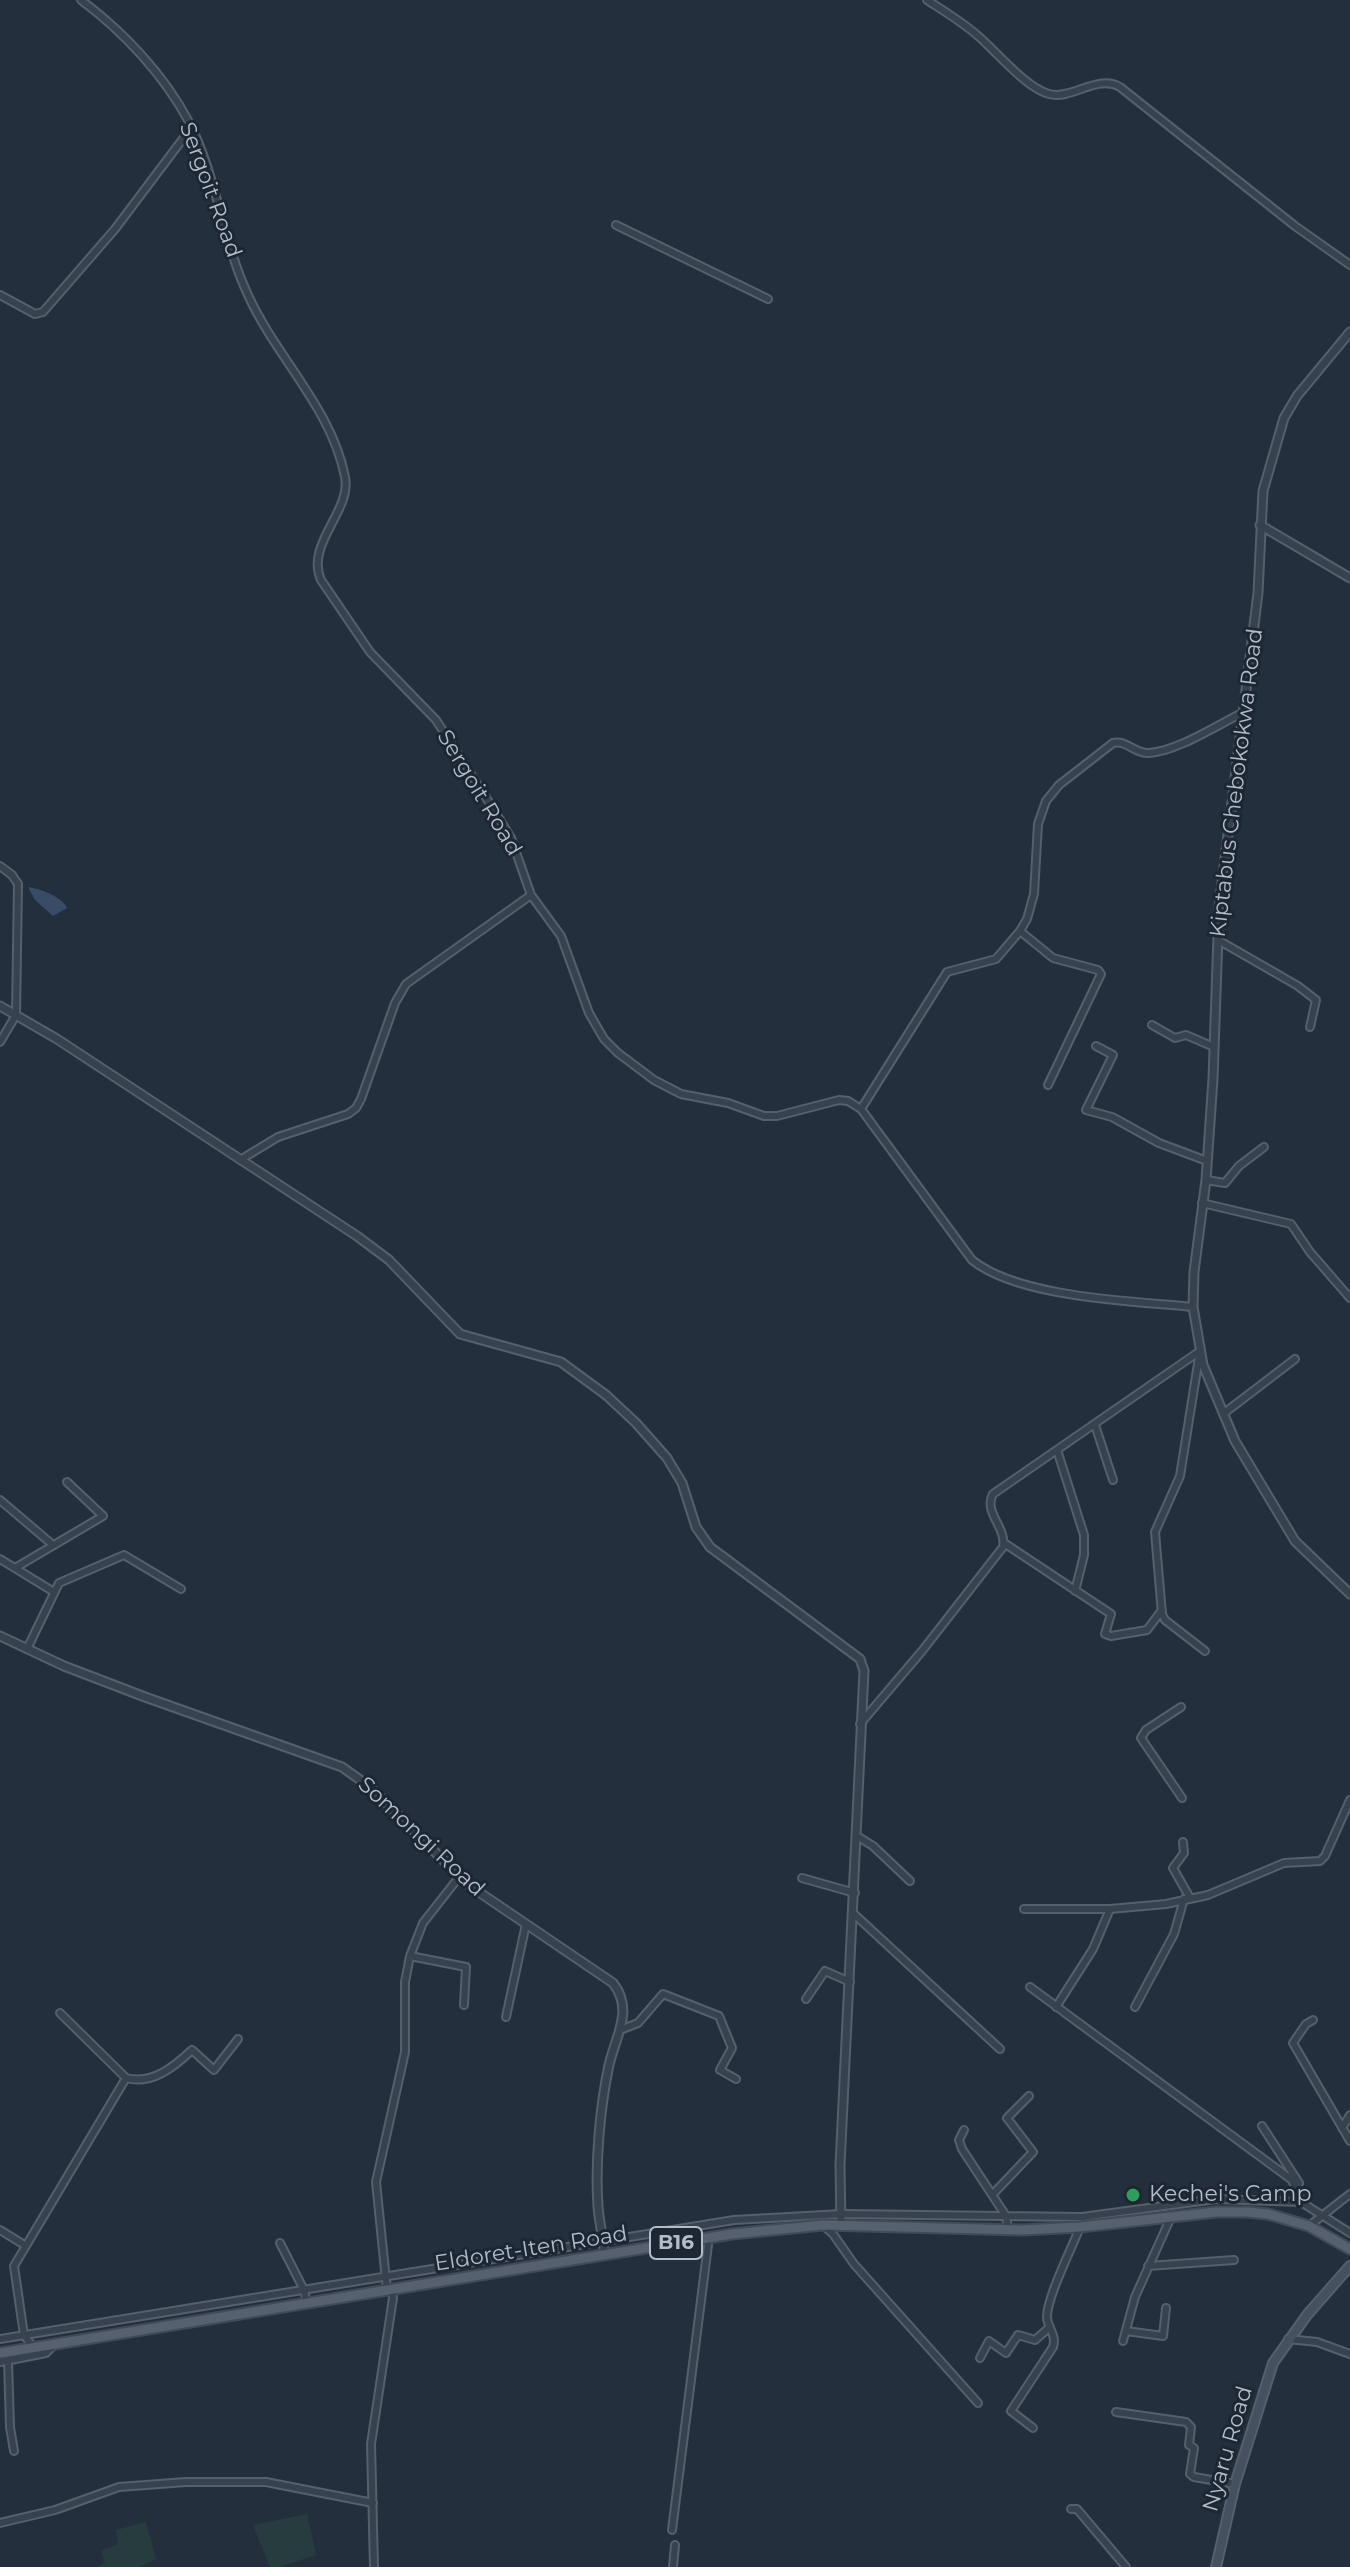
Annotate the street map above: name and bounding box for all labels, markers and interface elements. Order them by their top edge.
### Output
street label: Sergoit Road [173,119,247,261]
street label: Kiptabus Chebokokwa Road [1205,627,1269,939]
street label: Sergoit Road [431,725,527,861]
street label: Somongi Road [352,1772,490,1902]
place label: Kechei's Camp [1149,2182,1311,2208]
marker: Kechei's Camp [1124,2186,1142,2204]
street label: Eldoret-Iten Road [433,2221,629,2277]
road number: B16 [650,2227,702,2259]
street label: Nyaru Road [1197,2383,1259,2515]

